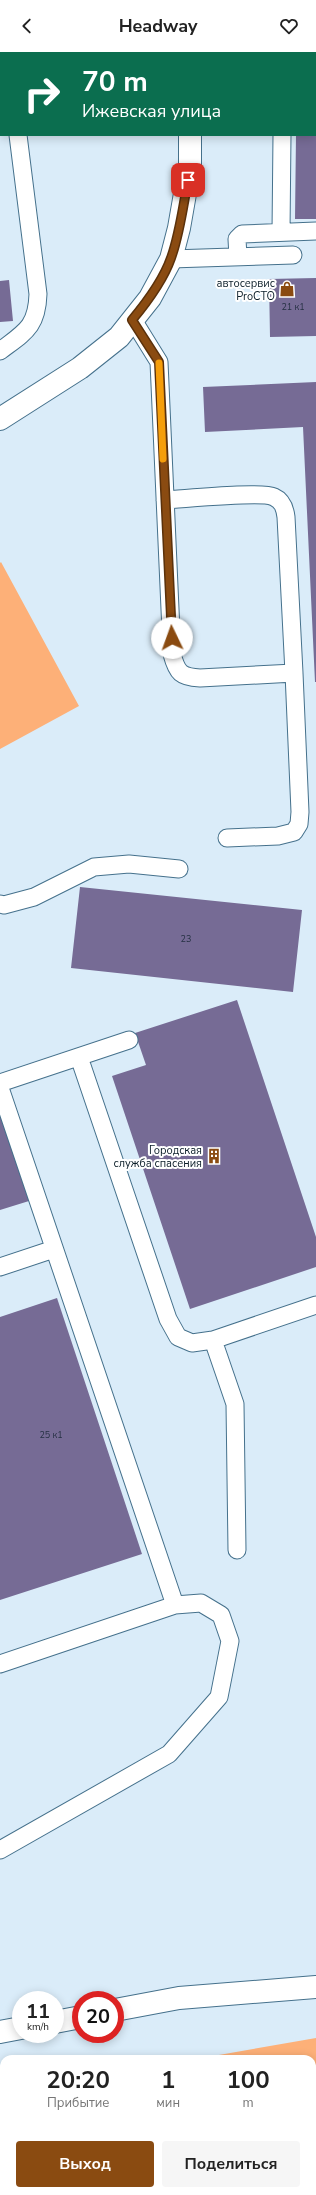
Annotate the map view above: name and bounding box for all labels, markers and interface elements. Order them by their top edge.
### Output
text: Headway [119,14,197,38]
icon: back [16,15,38,37]
icon: heart [278,15,300,37]
text: 70 m [82,63,148,101]
icon: right [16,68,68,120]
text: Ижевская улица [82,99,221,123]
pin [171,163,205,197]
icon: arrive [177,169,199,191]
place label: автосервис ProСТО [217,276,275,304]
shop icon: автосервис ProСТО [278,280,296,298]
house number: 21 к1 [281,301,305,313]
position arrow [151,617,193,659]
house number: 23 [181,933,191,945]
place label: Городская служба спасения [114,1143,202,1171]
building icon: Городская служба спасения [205,1147,223,1165]
house number: 25 к1 [39,1429,63,1441]
speed limit sign: 20 [72,1991,124,2043]
text: 11 [26,1998,50,2025]
text: km/h [27,2020,49,2034]
text: 20:20 [46,2064,110,2096]
text: 1 [161,2064,175,2096]
text: 100 [226,2064,270,2096]
text: Прибытие [47,2094,109,2112]
text: мин [156,2094,180,2112]
text: m [242,2094,254,2112]
button: Выход [16,2141,154,2187]
button: Поделиться [162,2141,300,2187]

